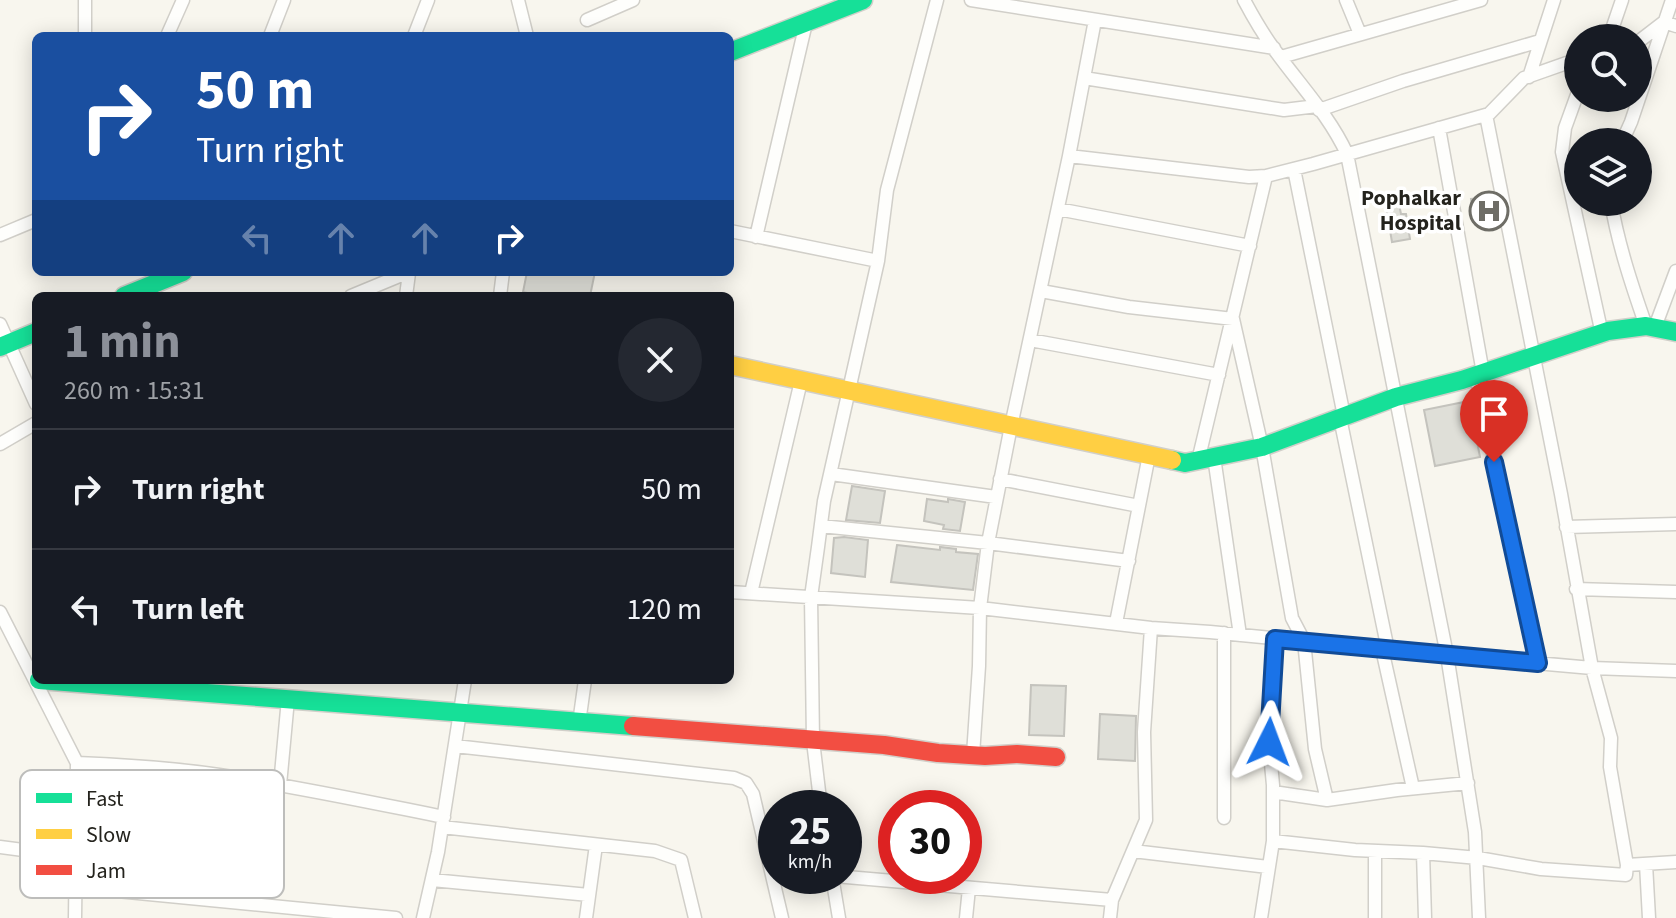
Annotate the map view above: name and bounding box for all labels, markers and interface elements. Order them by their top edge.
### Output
map controls [1564,24,1652,216]
button: search [1564,24,1652,112]
text: 50 m [196,51,314,130]
icon: right [64,64,168,168]
text: Turn right [196,125,344,176]
button: layers [1564,128,1652,216]
place label: Pophalkar Hospital [1361,182,1462,239]
hospital icon: Pophalkar Hospital [1468,190,1510,232]
icon: left [235,216,279,260]
icon: ahead [319,216,363,260]
icon: ahead [403,216,447,260]
icon: right [487,216,531,260]
text: 1 min [64,308,181,376]
button: close [618,318,702,402]
text: 260 m · 15:31 [64,372,205,409]
pin [1460,380,1528,462]
icon: arrive [1472,392,1516,436]
icon: right [64,467,108,511]
text: Turn right [132,468,264,511]
text: 50 m [641,468,702,511]
icon: left [64,587,108,631]
text: Turn left [132,588,244,631]
text: 120 m [626,588,702,631]
position arrow [1227,700,1311,784]
legend [20,770,284,898]
text: Fast [86,783,124,815]
speed limit sign: 30 [878,790,982,894]
text: 25 [789,803,831,860]
text: Slow [86,819,131,851]
text: km/h [788,848,832,876]
text: Jam [86,855,126,887]

